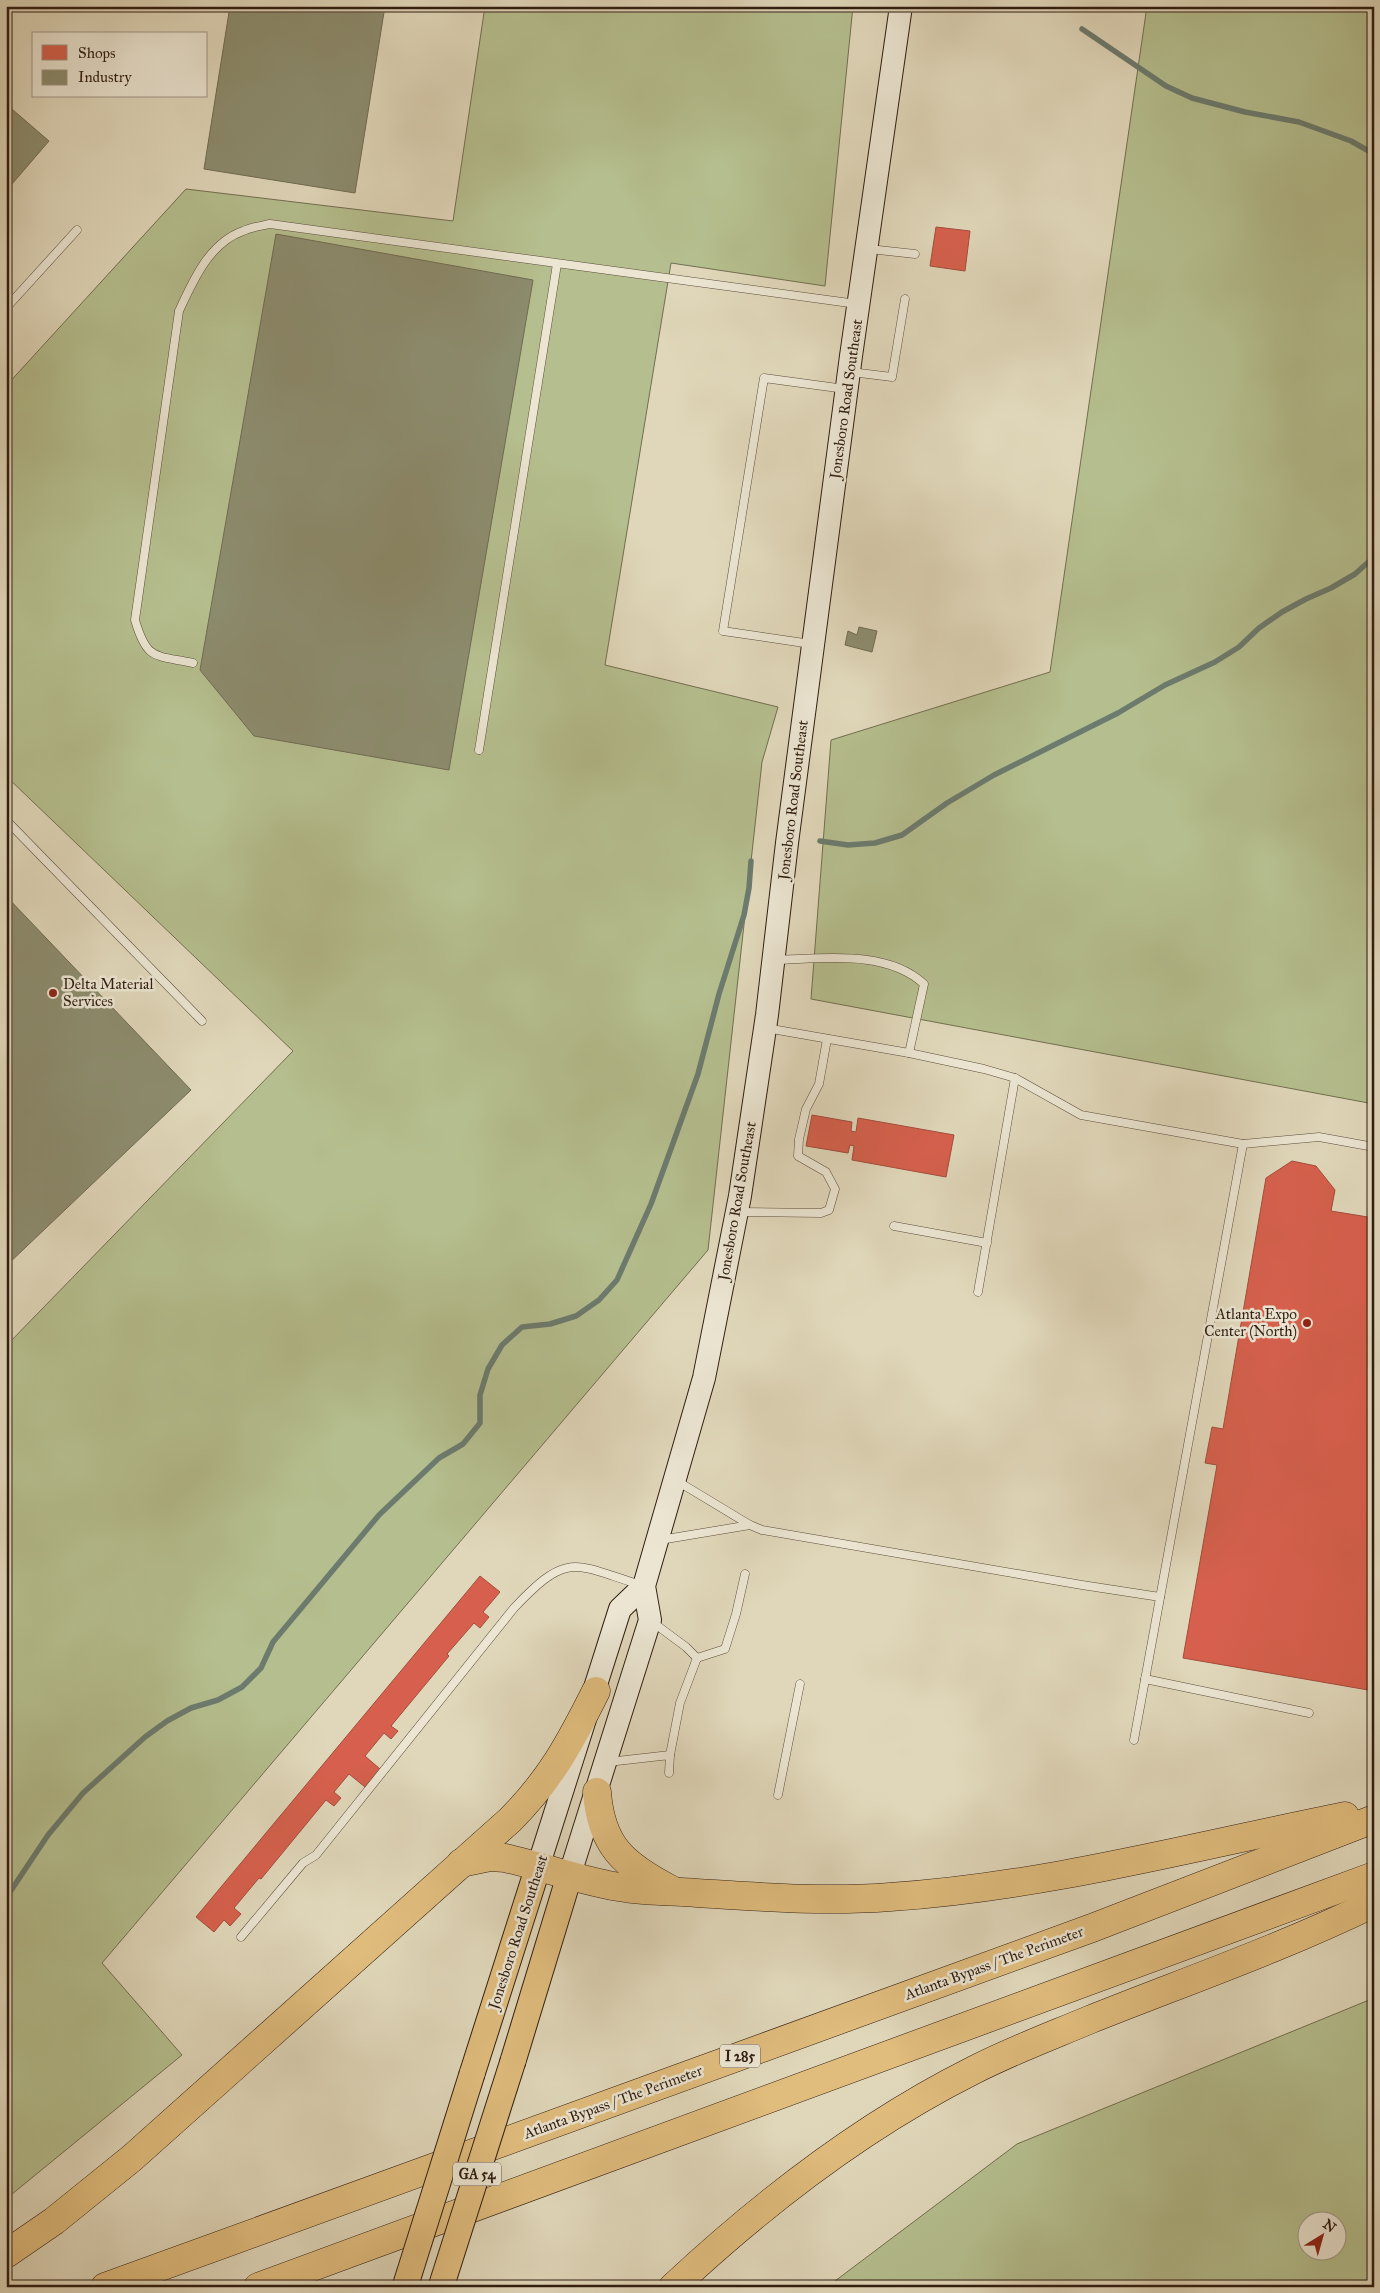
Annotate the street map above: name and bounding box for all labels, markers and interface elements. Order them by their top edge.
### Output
legend [32,32,208,98]
text: Shops [78,44,116,62]
text: Industry [78,68,132,86]
street label: Jonesboro Road Southeast [826,317,867,482]
street label: Jonesboro Road Southeast [774,718,813,883]
place label: Delta Material Services [63,975,154,1010]
marker: Delta Material Services [47,987,59,999]
street label: Jonesboro Road Southeast [714,1119,761,1284]
place label: Atlanta Expo Center (North) [1204,1305,1297,1341]
marker: Atlanta Expo Center (North) [1301,1317,1313,1329]
street label: Jonesboro Road Southeast [484,1852,553,2014]
street label: Atlanta Bypass / The Perimeter [901,1922,1086,2004]
road number: I 285 [720,2044,760,2068]
street label: Atlanta Bypass / The Perimeter [520,2061,705,2143]
road number: GA 54 [453,2162,501,2186]
north arrow [1298,2210,1348,2260]
text: N [1320,2216,1339,2236]

